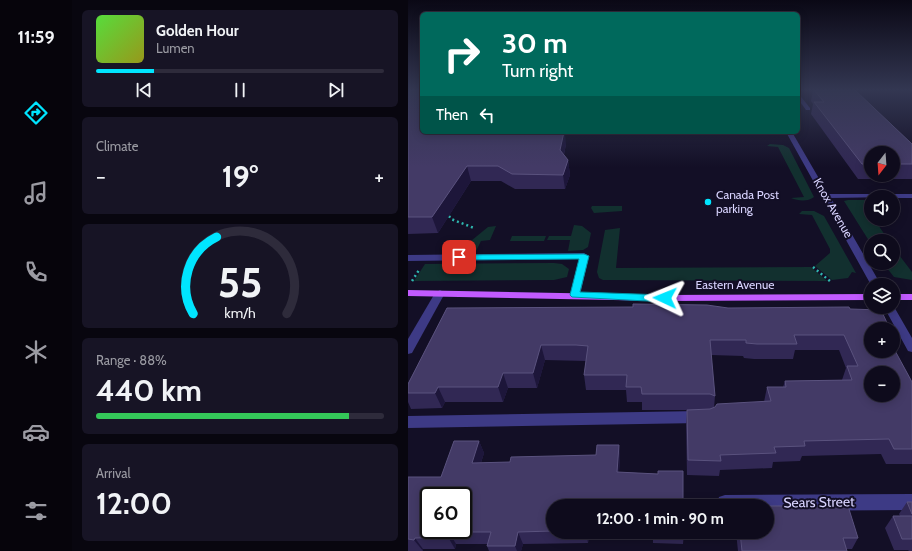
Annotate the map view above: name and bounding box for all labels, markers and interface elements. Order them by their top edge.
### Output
text: Golden Hour [156,22,239,40]
text: 11:59 [17,26,55,48]
text: 30 m [502,26,568,60]
icon: right [436,28,488,80]
text: Lumen [156,40,195,56]
text: Turn right [502,60,573,82]
icon: previous [133,79,155,101]
icon: pause [229,79,251,101]
icon: next [325,79,347,101]
icon: directions [22,99,50,127]
icon: left [476,104,498,126]
text: Then [436,106,468,124]
text: Climate [96,138,138,154]
north arrow [864,146,900,182]
map controls [864,146,900,402]
text: 19° [222,158,258,195]
text: − [96,163,106,190]
text: + [374,163,384,190]
street label: Knox Avenue [810,175,857,240]
icon: music [22,179,50,207]
place label: Canada Post parking [716,187,779,216]
button: sound [864,190,900,226]
marker: Canada Post parking [703,197,713,207]
button: search [864,234,900,270]
pin [442,240,476,274]
icon: arrive [448,246,470,268]
text: 55 [218,256,262,306]
icon: phone [22,258,50,286]
position arrow [644,277,686,319]
street label: Eastern Avenue [696,277,774,292]
button: layers [864,278,900,314]
text: km/h [224,303,256,321]
button: + [864,322,900,358]
icon: climate [22,338,50,366]
text: Range · 88% [96,352,167,368]
button: − [864,366,900,402]
text: 440 km [96,372,202,409]
icon: car [22,418,50,446]
text: Arrival [96,465,131,481]
text: 12:00 [96,485,172,522]
speed limit sign: 60 [420,487,472,539]
street label: Sears Street [783,492,855,512]
icon: filters [22,497,50,525]
text: 12:00 · 1 min · 90 m [596,510,724,528]

